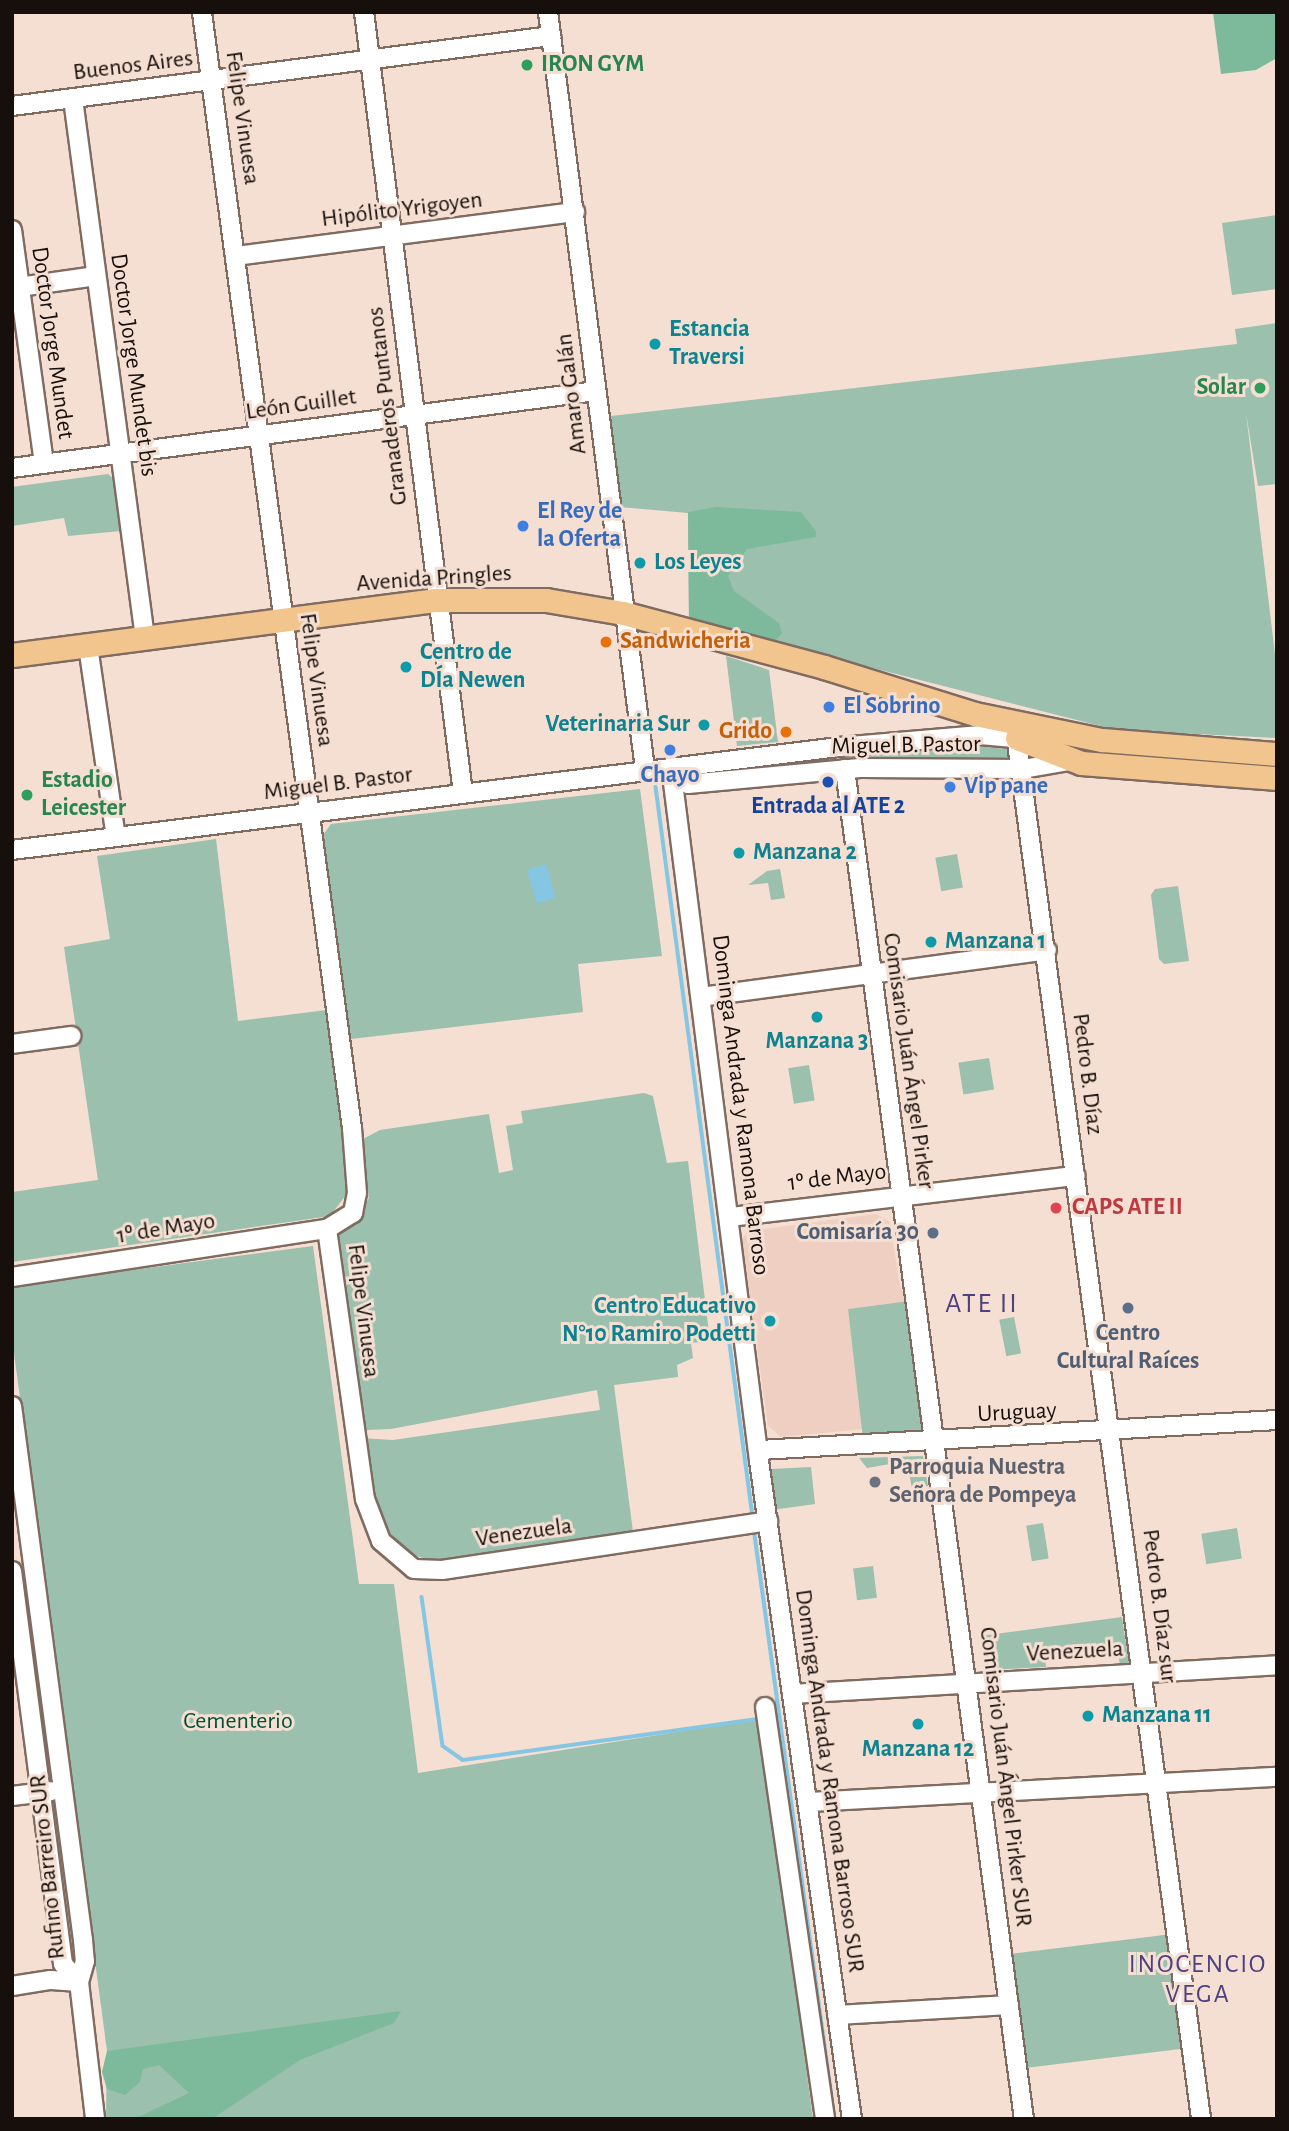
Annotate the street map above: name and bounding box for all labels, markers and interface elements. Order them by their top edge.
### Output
street label: Buenos Aires [71,44,195,88]
street label: Felipe Vinuesa [218,49,266,187]
place label: IRON GYM [541,51,644,79]
marker: IRON GYM [519,57,535,73]
street label: Hipólito Yrigoyen [320,186,484,234]
street label: Doctor Jorge Mundet [24,245,80,441]
street label: Doctor Jorge Mundet bis [103,252,163,478]
street label: Granaderos Puntanos [362,305,414,507]
place label: Estancia Traversi [669,316,750,372]
street label: Amaro Galán [550,332,594,456]
marker: Estancia Traversi [647,336,663,352]
place label: Solar [1197,374,1246,402]
marker: Solar [1252,380,1268,396]
street label: León Guillet [244,383,358,427]
place label: El Rey de la Oferta [537,498,622,554]
marker: El Rey de la Oferta [515,518,531,534]
place label: Los Leyes [654,549,741,577]
marker: Los Leyes [632,555,648,571]
street label: Avenida Pringles [355,559,513,599]
street label: Felipe Vinuesa [292,611,340,749]
place label: Sandwicheria [620,628,751,656]
marker: Sandwicheria [598,634,614,650]
place label: Centro de DÍa Newen [420,639,525,695]
marker: Centro de DÍa Newen [398,659,414,675]
place label: El Sobrino [843,693,940,721]
marker: El Sobrino [821,699,837,715]
place label: Veterinaria Sur [545,711,690,739]
marker: Veterinaria Sur [696,717,712,733]
place label: Grido [719,718,772,746]
marker: Grido [778,724,794,740]
street label: Miguel B. Pastor [831,730,981,762]
marker: Chayo [662,742,678,758]
street label: Miguel B. Pastor [262,761,414,807]
place label: Chayo [641,762,699,790]
place label: Estadio Leicester [41,767,126,823]
place label: Vip pane [964,773,1048,801]
marker: Entrada al ATE 2 [820,774,836,790]
marker: Vip pane [942,779,958,795]
marker: Estadio Leicester [19,787,35,803]
place label: Entrada al ATE 2 [751,793,905,821]
place label: Manzana 2 [753,839,857,867]
marker: Manzana 2 [731,845,747,861]
place label: Manzana 1 [945,928,1046,956]
street label: Comisario Juán Ángel Pirker [876,931,940,1191]
street label: Dominga Andrada y Ramona Barroso [705,933,775,1277]
marker: Manzana 1 [923,934,939,950]
marker: Manzana 3 [809,1009,825,1025]
street label: Pedro B. Díaz [1065,1012,1109,1136]
place label: Manzana 3 [766,1028,868,1056]
street label: 1º de Mayo [786,1158,888,1198]
place label: CAPS ATE II [1072,1194,1183,1222]
marker: CAPS ATE II [1046,1198,1066,1218]
street label: 1º de Mayo [115,1207,217,1251]
place label: Comisaría 30 [796,1219,919,1247]
marker: Comisaría 30 [925,1225,941,1241]
street label: Felipe Vinuesa [341,1242,385,1380]
district label: ATE II [946,1287,1018,1321]
place label: Centro Educativo N°10 Ramiro Podetti [562,1293,756,1349]
marker: Centro Cultural Raíces [1120,1300,1136,1316]
marker: Centro Educativo N°10 Ramiro Podetti [762,1313,778,1329]
place label: Centro Cultural Raíces [1057,1320,1199,1376]
street label: Uruguay [977,1397,1057,1429]
place label: Parroquia Nuestra Señora de Pompeya [889,1454,1076,1510]
marker: Parroquia Nuestra Señora de Pompeya [867,1474,883,1490]
street label: Venezuela [474,1512,574,1554]
street label: Pedro B. Díaz sur [1135,1527,1183,1685]
street label: Dominga Andrada y Ramona Barroso SUR [788,1588,870,1974]
street label: Comisario Juán Ángel Pirker SUR [972,1625,1038,1929]
street label: Venezuela [1026,1635,1124,1669]
place label: Manzana 11 [1102,1702,1212,1730]
park label: Cementerio [183,1708,293,1736]
marker: Manzana 11 [1080,1708,1096,1724]
marker: Manzana 12 [910,1716,926,1732]
place label: Manzana 12 [862,1736,974,1764]
street label: Rufino Barreiro SUR [24,1773,72,1961]
district label: INOCENCIO VEGA [1130,1949,1266,2010]

